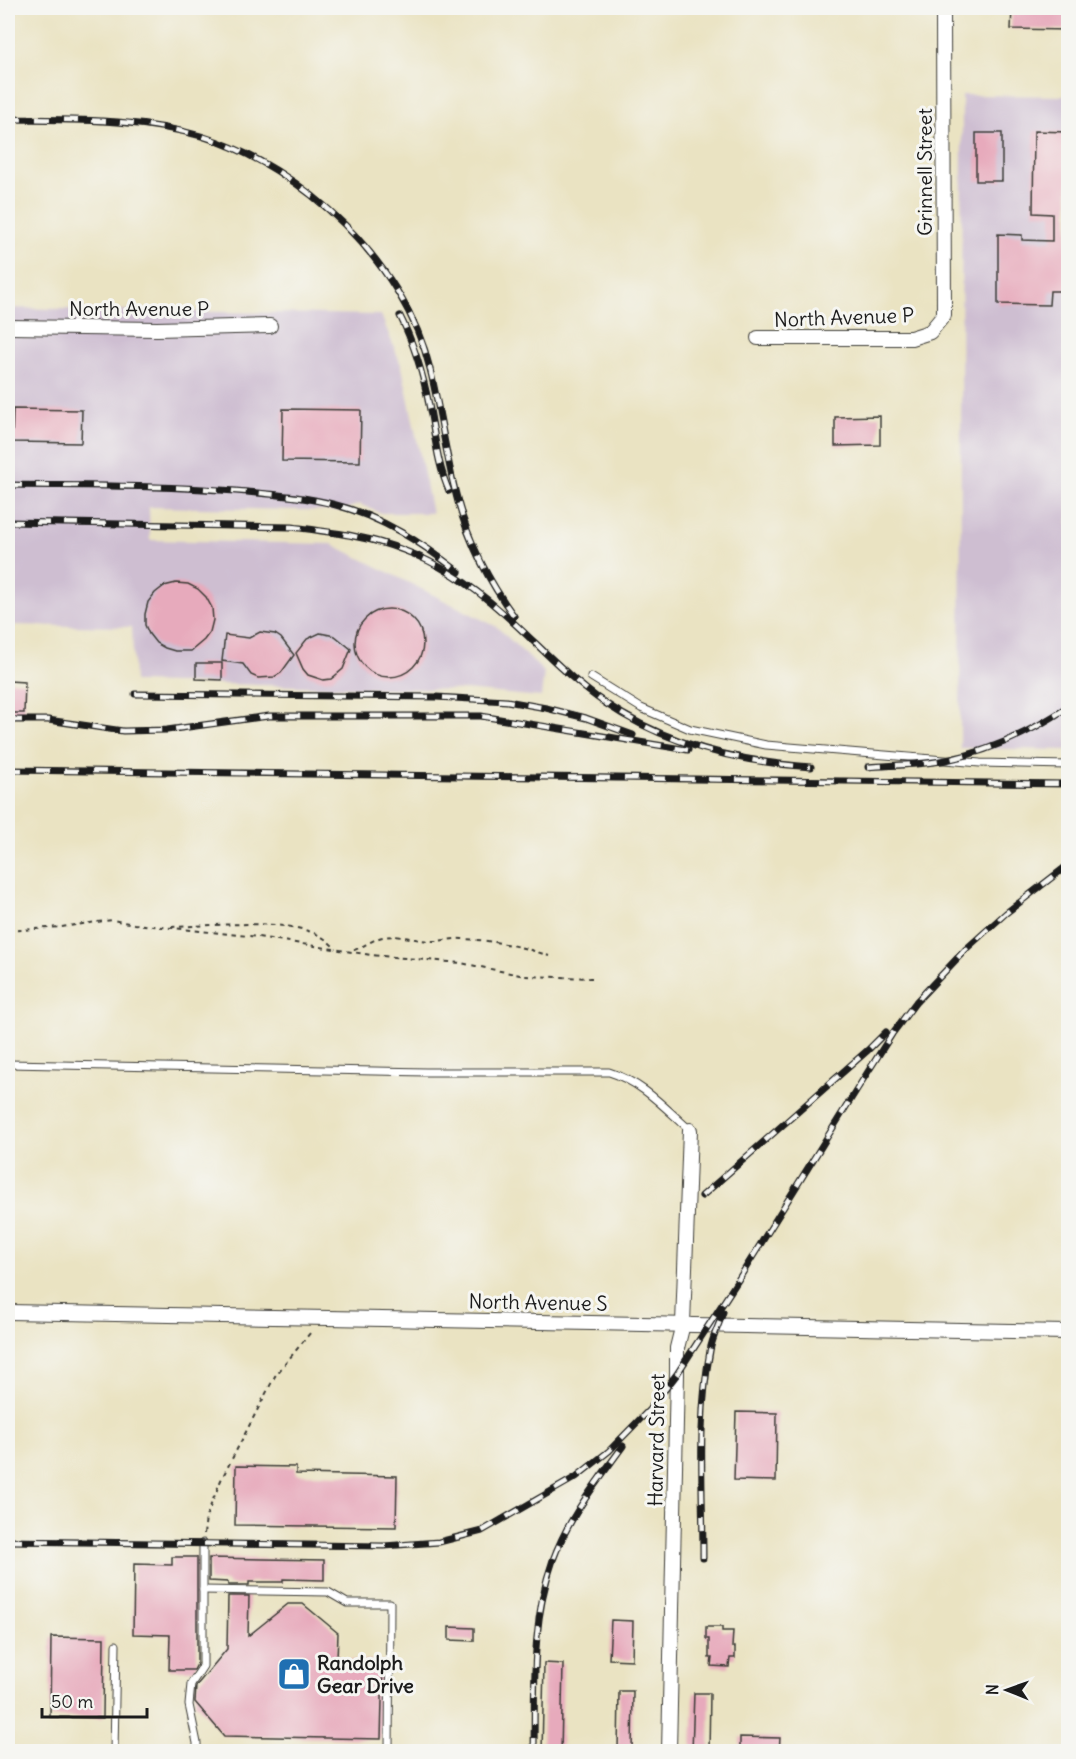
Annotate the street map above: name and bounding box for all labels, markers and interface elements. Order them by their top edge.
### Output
street label: Grinnell Street [912,108,937,236]
street label: North Avenue P [69,296,209,321]
street label: North Avenue P [774,302,914,332]
street label: North Avenue S [468,1288,608,1316]
street label: Harvard Street [642,1373,670,1507]
place label: Randolph Gear Drive [317,1650,414,1698]
shop icon: Randolph Gear Drive [276,1656,312,1692]
north arrow [977,1660,1037,1720]
scale bar [42,1681,147,1719]
text: N [982,1684,1002,1695]
text: 50 m [51,1690,93,1713]

